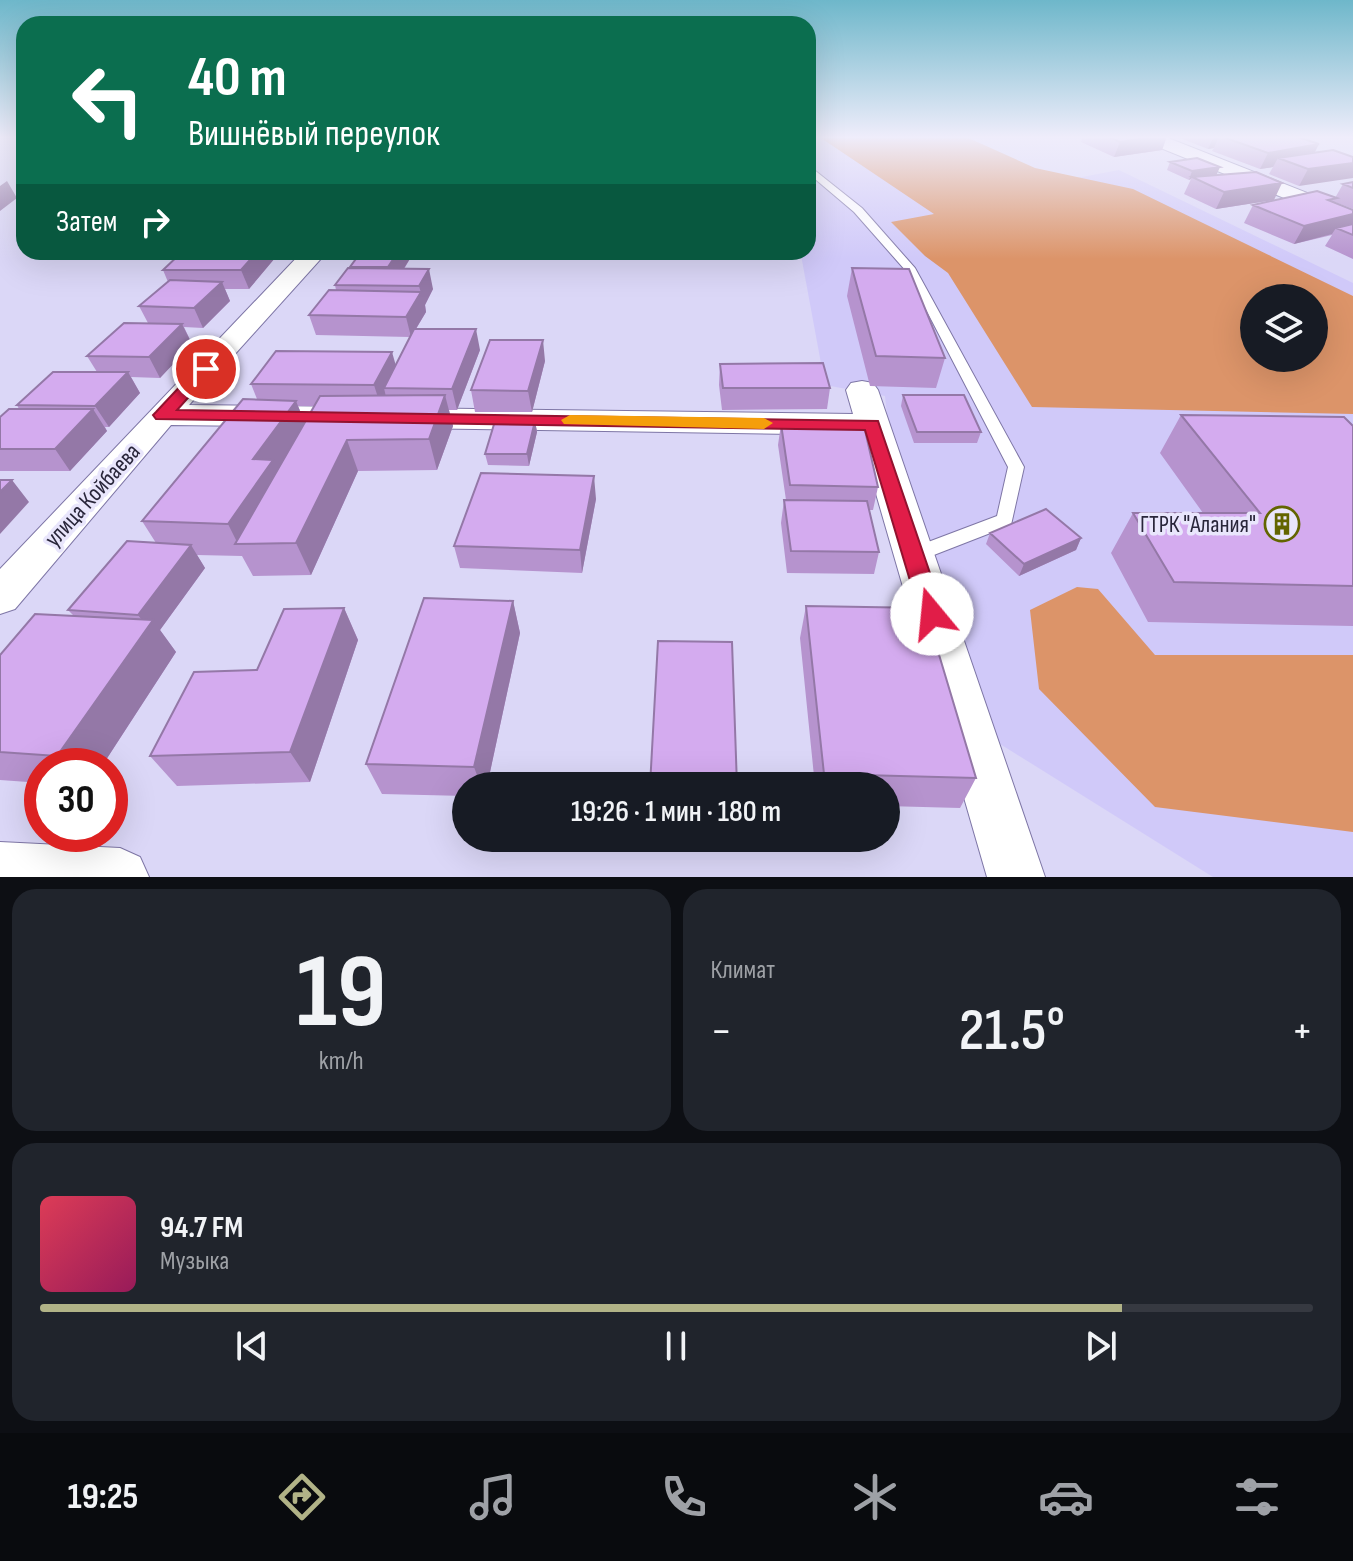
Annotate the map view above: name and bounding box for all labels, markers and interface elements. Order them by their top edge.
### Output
text: 40 m [188,45,287,112]
icon: left [56,48,160,152]
text: Вишнёвый переулок [188,113,440,156]
icon: right [133,200,177,244]
text: Затем [56,204,117,240]
map controls [1240,284,1328,372]
button: layers [1240,284,1328,372]
pin [172,335,240,403]
icon: arrive [184,347,228,391]
street label: улица Койбаева [38,438,146,553]
building icon: ГТРК "Алания" [1263,505,1301,543]
place label: ГТРК "Алания" [1140,510,1256,539]
position arrow [890,572,974,656]
speed limit sign: 30 [24,748,128,852]
text: 19:26 · 1 мин · 180 m [571,794,781,830]
text: 19 [296,931,386,1056]
text: Климат [711,955,775,986]
text: 21.5° [959,995,1065,1067]
text: − [711,1005,732,1058]
text: + [1291,1005,1313,1058]
text: km/h [319,1046,364,1077]
text: 94.7 FM [160,1210,243,1246]
text: Музыка [160,1246,229,1277]
icon: previous [230,1324,274,1368]
icon: pause [654,1324,698,1368]
icon: next [1079,1324,1123,1368]
icon: directions [274,1469,330,1525]
icon: music [465,1469,521,1525]
icon: phone [656,1469,712,1525]
icon: climate [847,1469,903,1525]
icon: car [1038,1469,1094,1525]
icon: filters [1229,1469,1285,1525]
text: 19:25 [68,1476,138,1519]

